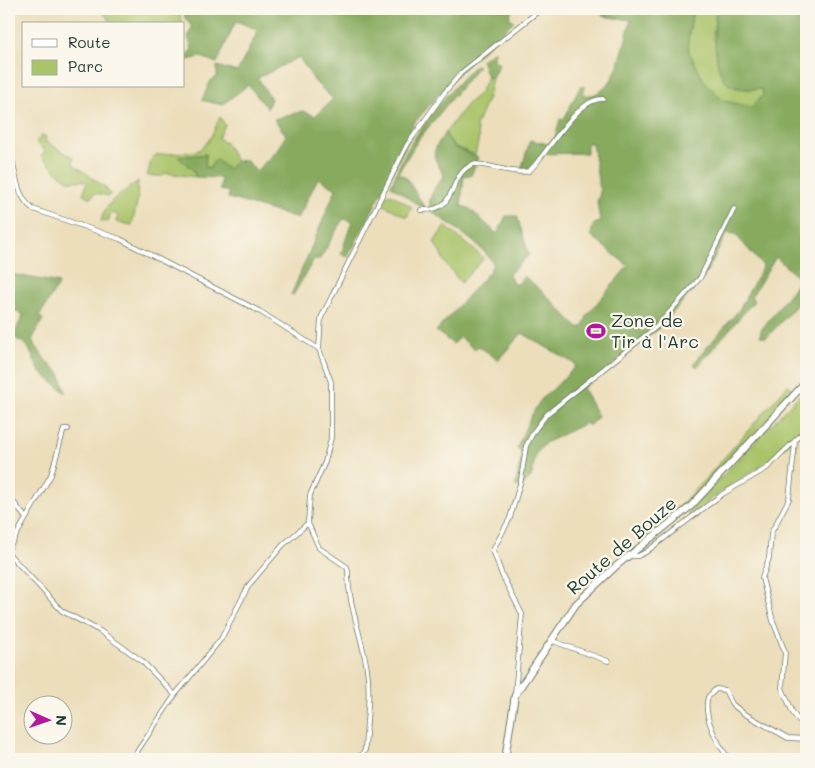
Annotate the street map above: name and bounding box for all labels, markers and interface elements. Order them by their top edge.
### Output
legend [22,22,185,88]
text: Route [68,32,111,52]
text: Parc [68,56,103,76]
place label: Zone de Tir à l'Arc [611,308,699,353]
sports icon: Zone de Tir à l'Arc [585,320,607,342]
street label: Route de Bouze [561,491,681,600]
north arrow [22,696,72,746]
text: N [52,715,71,726]

